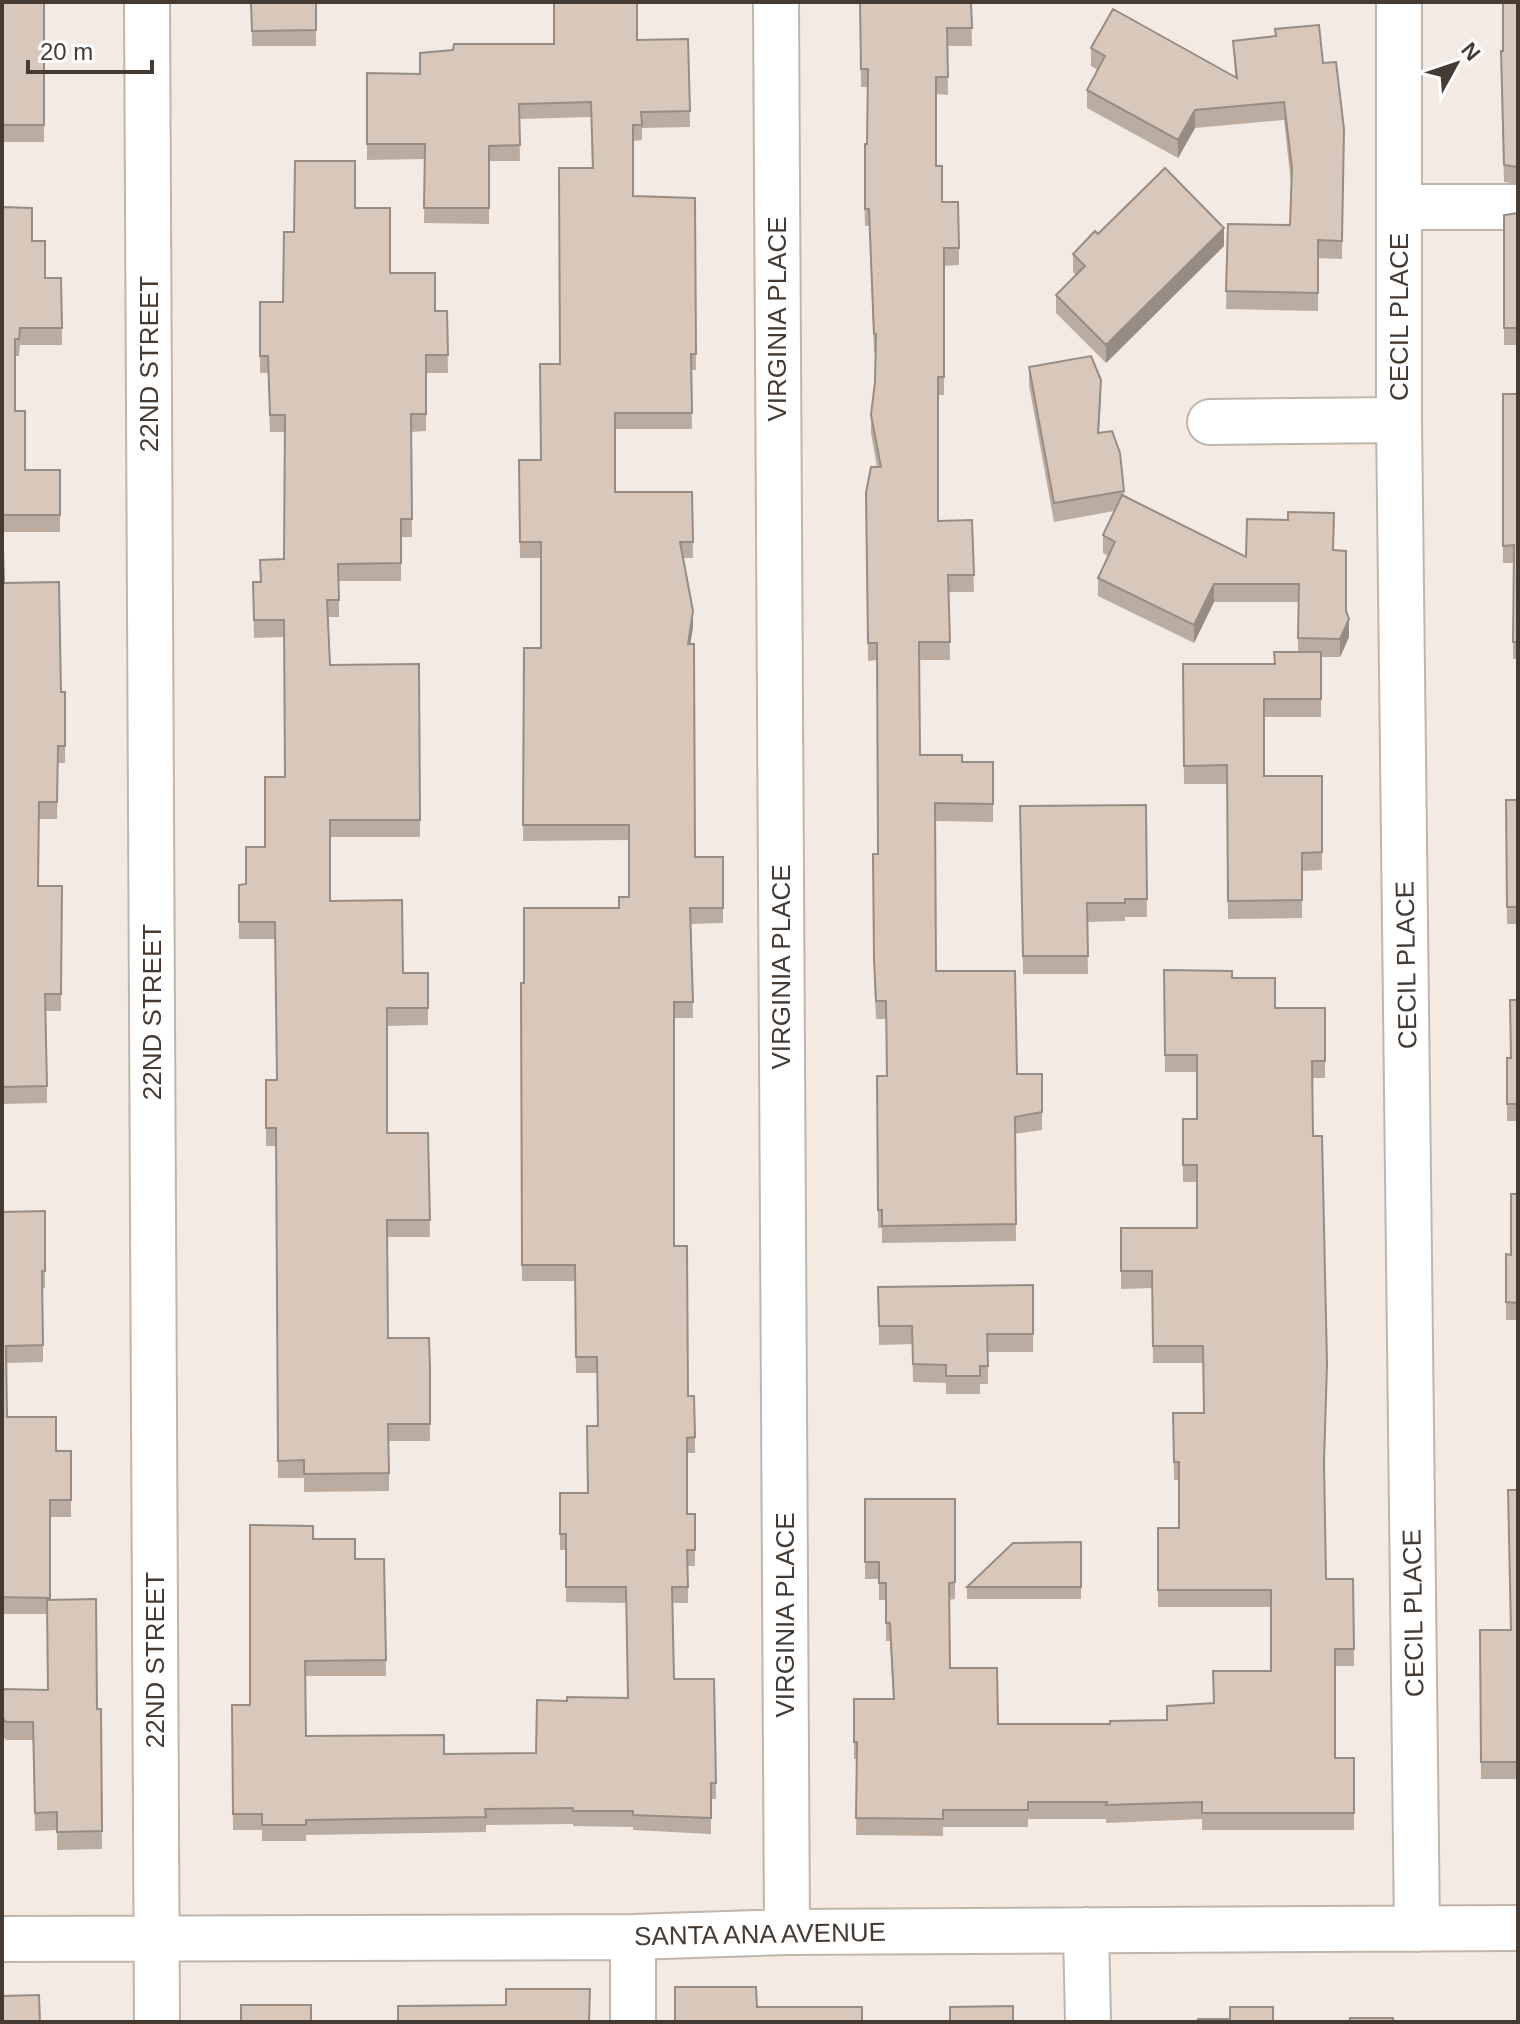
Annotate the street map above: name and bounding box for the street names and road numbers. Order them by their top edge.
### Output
street label: VIRGINIA PLACE [762,216,792,422]
street label: CECIL PLACE [1384,233,1414,401]
street label: 22ND STREET [134,276,164,452]
street label: VIRGINIA PLACE [766,864,796,1070]
street label: CECIL PLACE [1390,881,1422,1049]
street label: 22ND STREET [137,924,167,1100]
street label: VIRGINIA PLACE [770,1512,800,1718]
street label: CECIL PLACE [1397,1529,1429,1697]
street label: 22ND STREET [140,1572,170,1748]
street label: SANTA ANA AVENUE [634,1917,886,1951]

